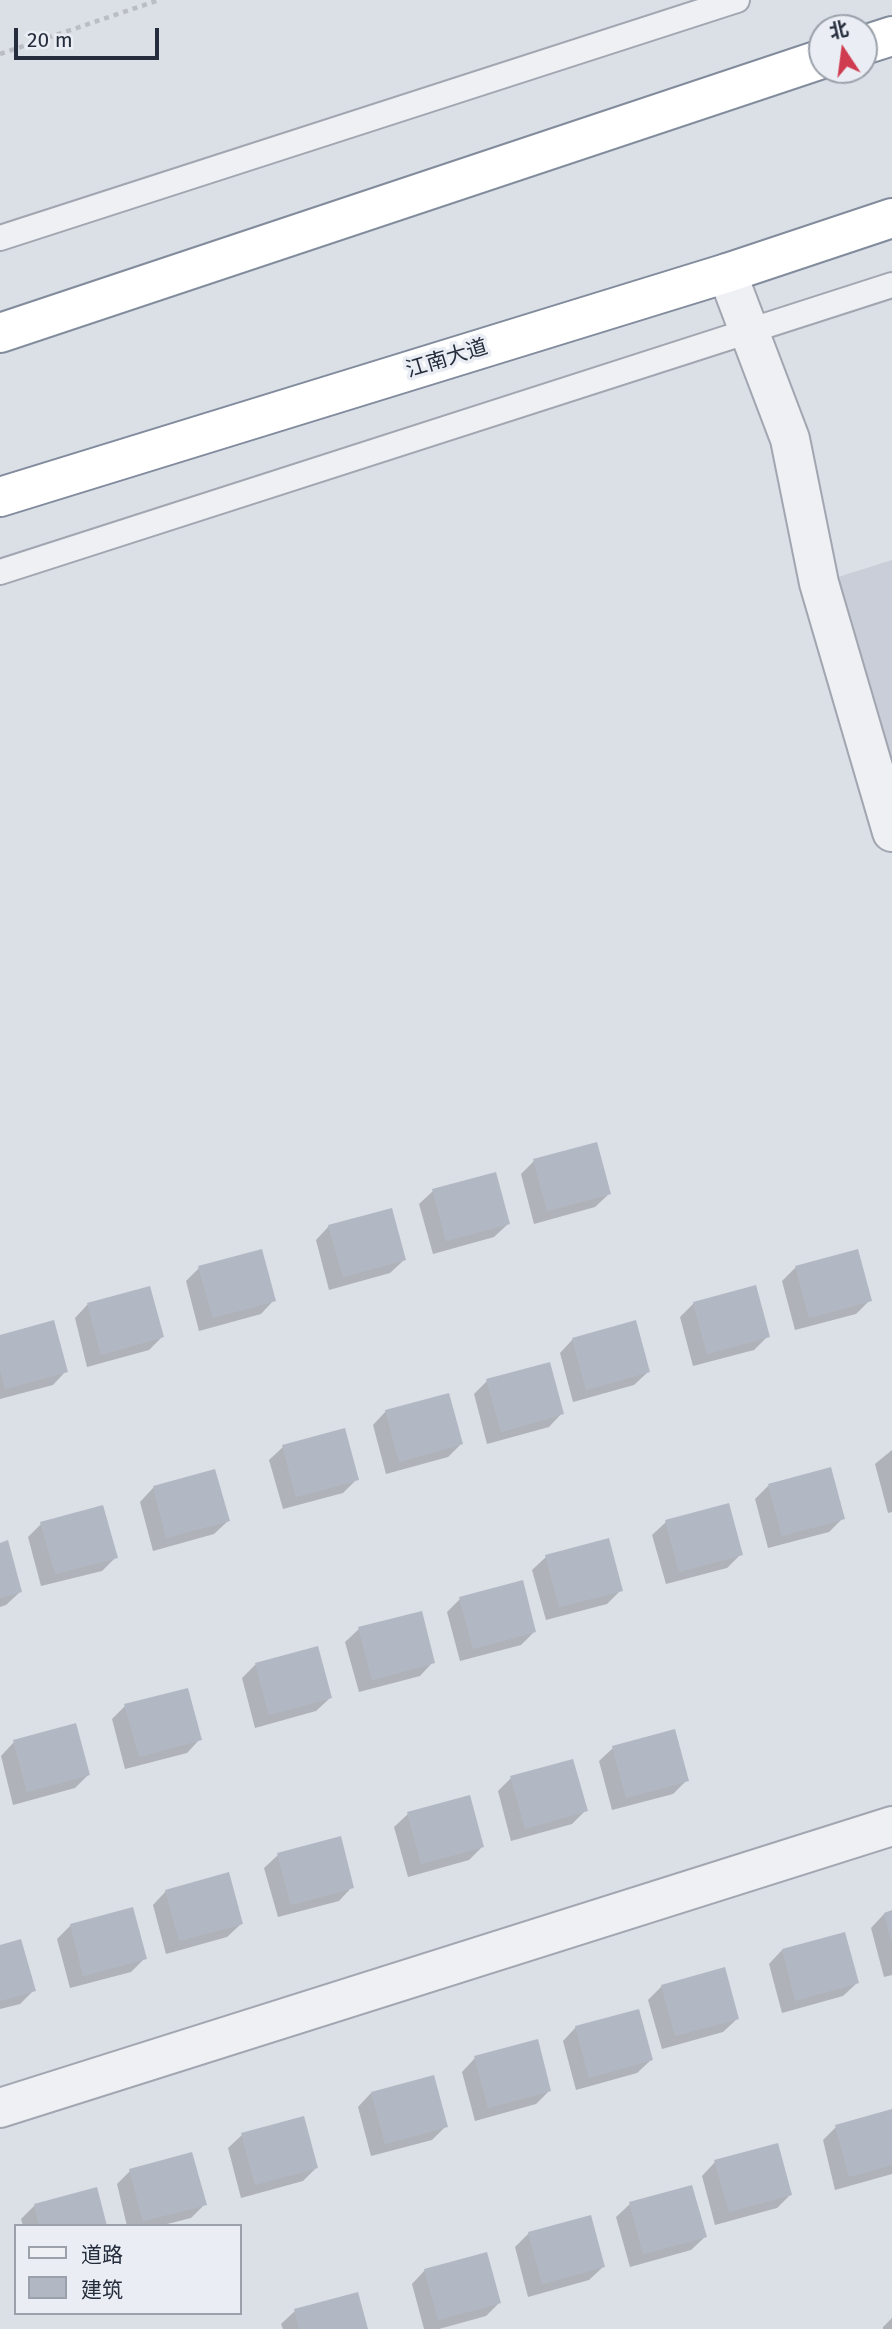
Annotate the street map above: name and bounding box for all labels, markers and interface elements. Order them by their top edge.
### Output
scale bar [18,14,163,58]
north arrow [808,14,878,84]
text: 北 [827,17,850,43]
text: 20 m [27,27,73,53]
street label: 江南大道 [403,335,491,383]
legend [14,2224,242,2315]
text: 道路 [81,2242,123,2268]
text: 建筑 [81,2277,123,2303]

